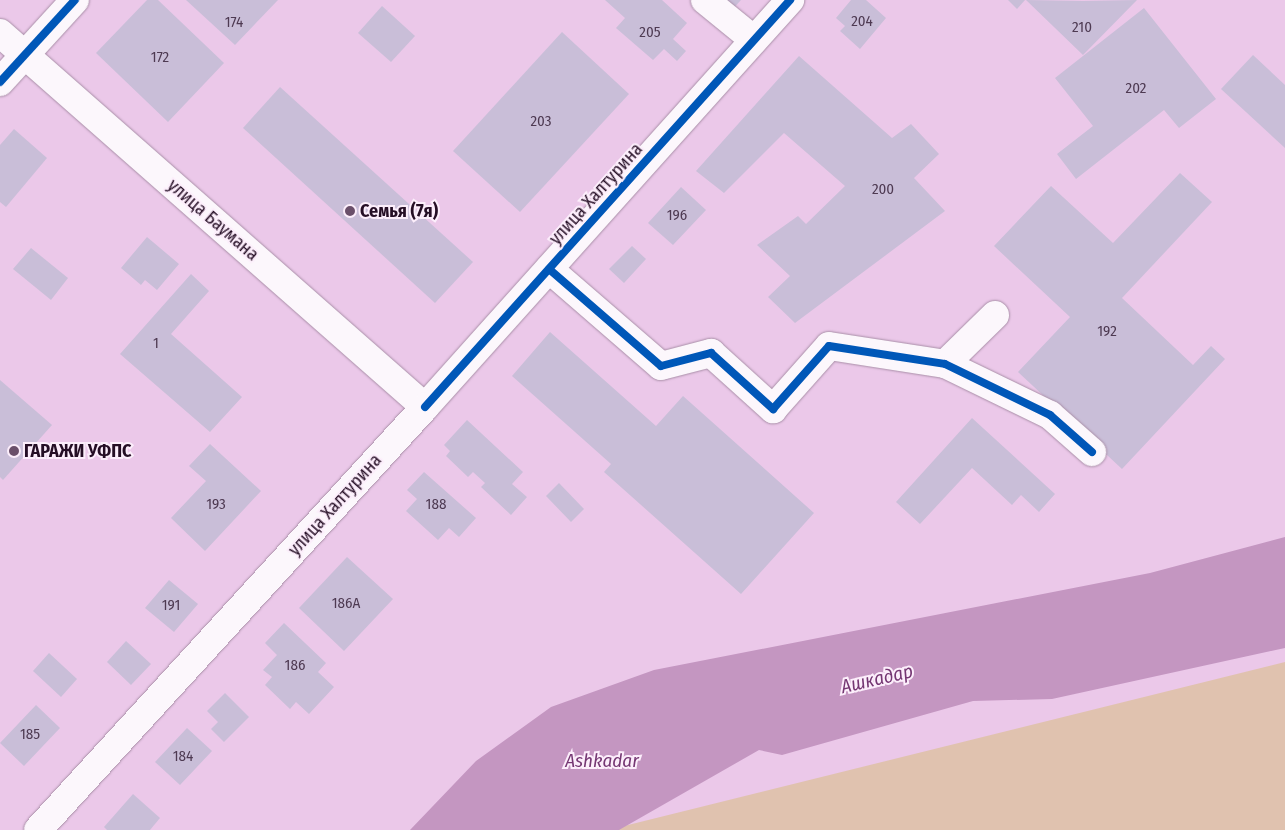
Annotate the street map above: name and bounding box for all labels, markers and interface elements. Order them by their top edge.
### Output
house number: 204 [851,13,873,31]
house number: 174 [225,14,243,32]
house number: 210 [1072,19,1092,37]
house number: 205 [639,24,661,42]
house number: 172 [151,49,169,67]
house number: 202 [1126,80,1146,98]
house number: 203 [530,113,552,131]
street label: улица Халтурина [545,139,647,249]
street label: улица Баумана [163,175,263,265]
house number: 200 [872,181,894,199]
place label: Семья (7я) [360,200,438,222]
marker: Семья (7я) [344,205,356,217]
house number: 196 [667,207,687,225]
house number: 192 [1097,323,1117,341]
house number: 1 [153,335,159,353]
place label: ГАРАЖИ УФПС [24,440,131,462]
marker: ГАРАЖИ УФПС [8,445,20,457]
street label: улица Халтурина [284,450,386,560]
house number: 193 [206,496,226,514]
house number: 188 [426,496,446,514]
house number: 186А [332,595,360,613]
house number: 191 [162,597,180,615]
house number: 186 [285,657,305,675]
water label: Ашкадар [839,660,915,698]
house number: 185 [20,726,40,744]
house number: 184 [173,748,193,766]
water label: Ashkadar [565,750,639,772]

